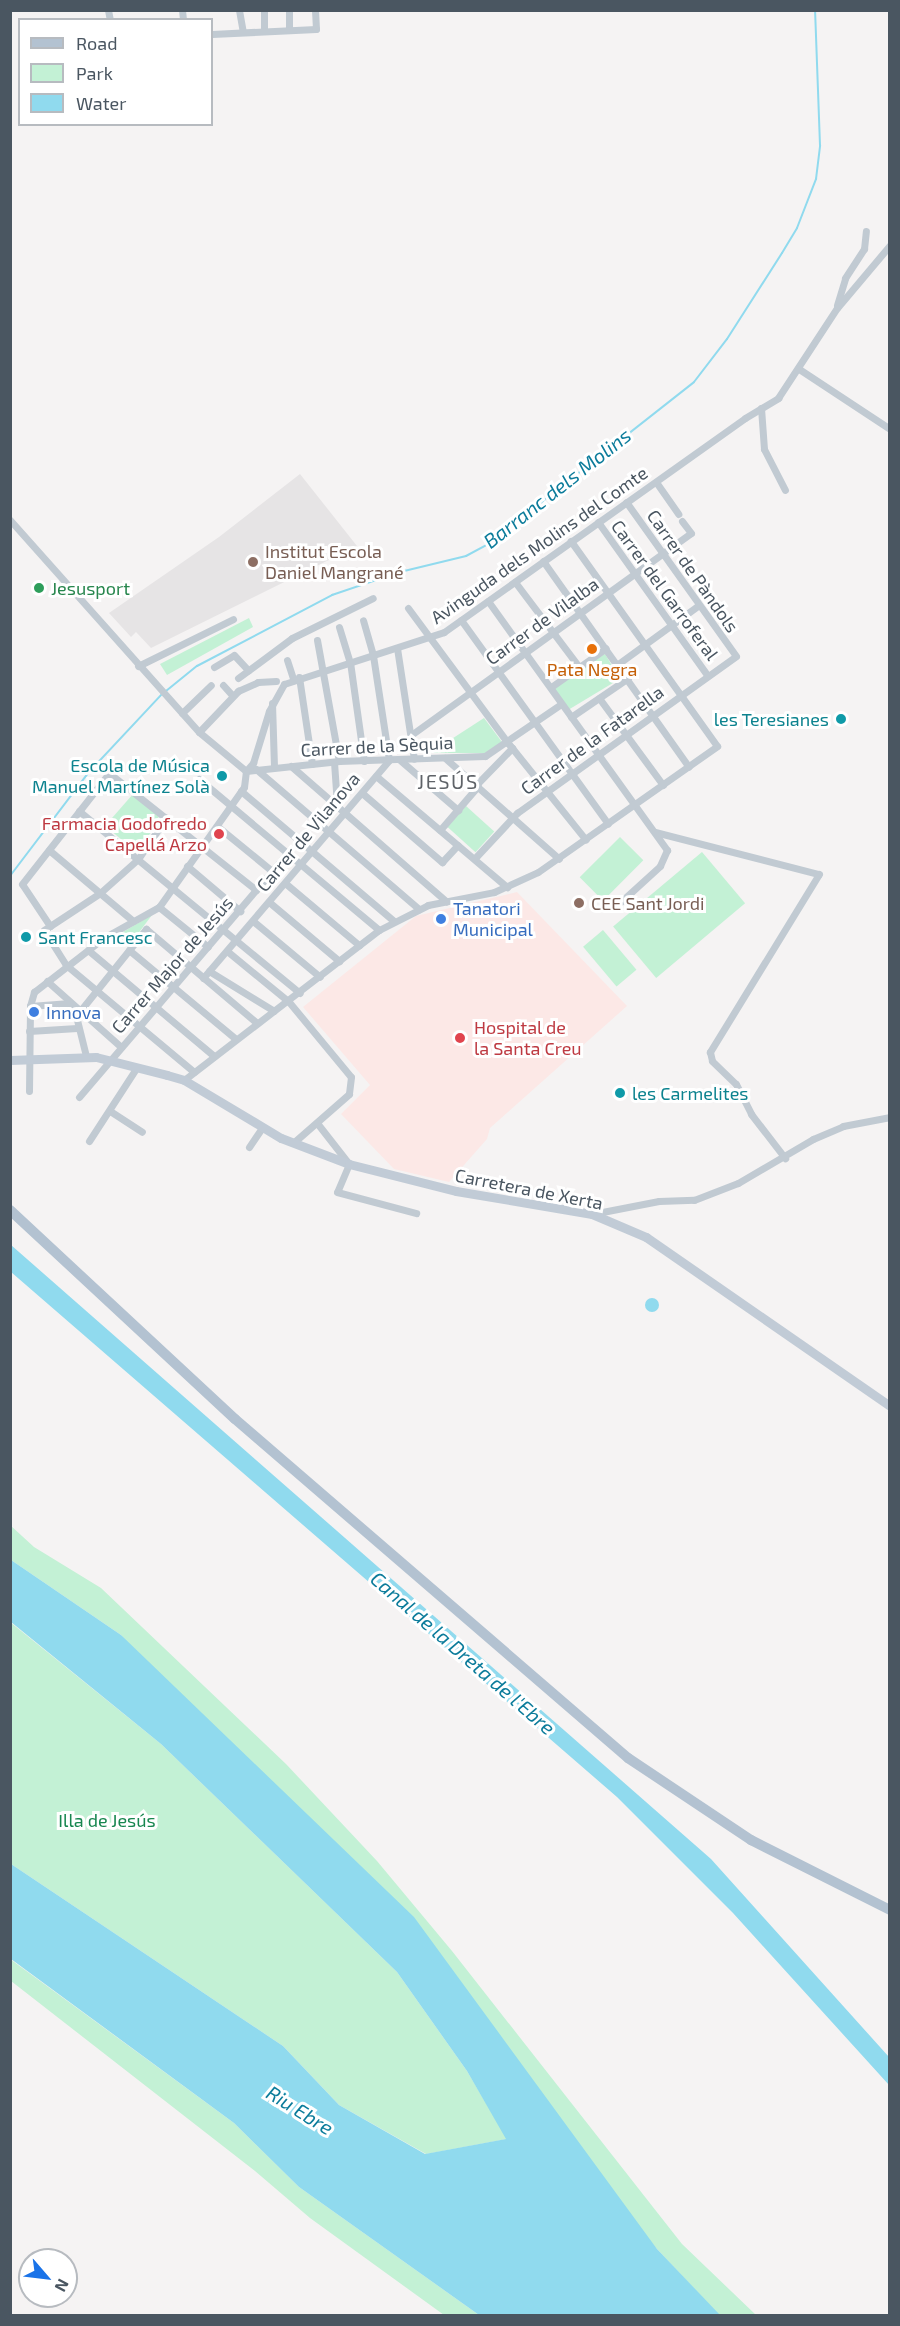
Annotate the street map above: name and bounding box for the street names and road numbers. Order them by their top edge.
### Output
street label: Avinguda dels Molins del Comte [426,462,652,628]
street label: Carrer de Pàndols [643,505,743,637]
street label: Carrer del Garroferal [607,515,723,665]
street label: Carrer de Vilalba [481,572,603,670]
street label: Carrer de la Fatarella [516,681,668,799]
street label: Carrer de la Sèquia [300,731,454,761]
street label: Carrer de Vilanova [252,768,364,896]
street label: Carrer Major de Jesús [106,892,238,1038]
street label: Carretera de Xerta [453,1164,605,1214]

